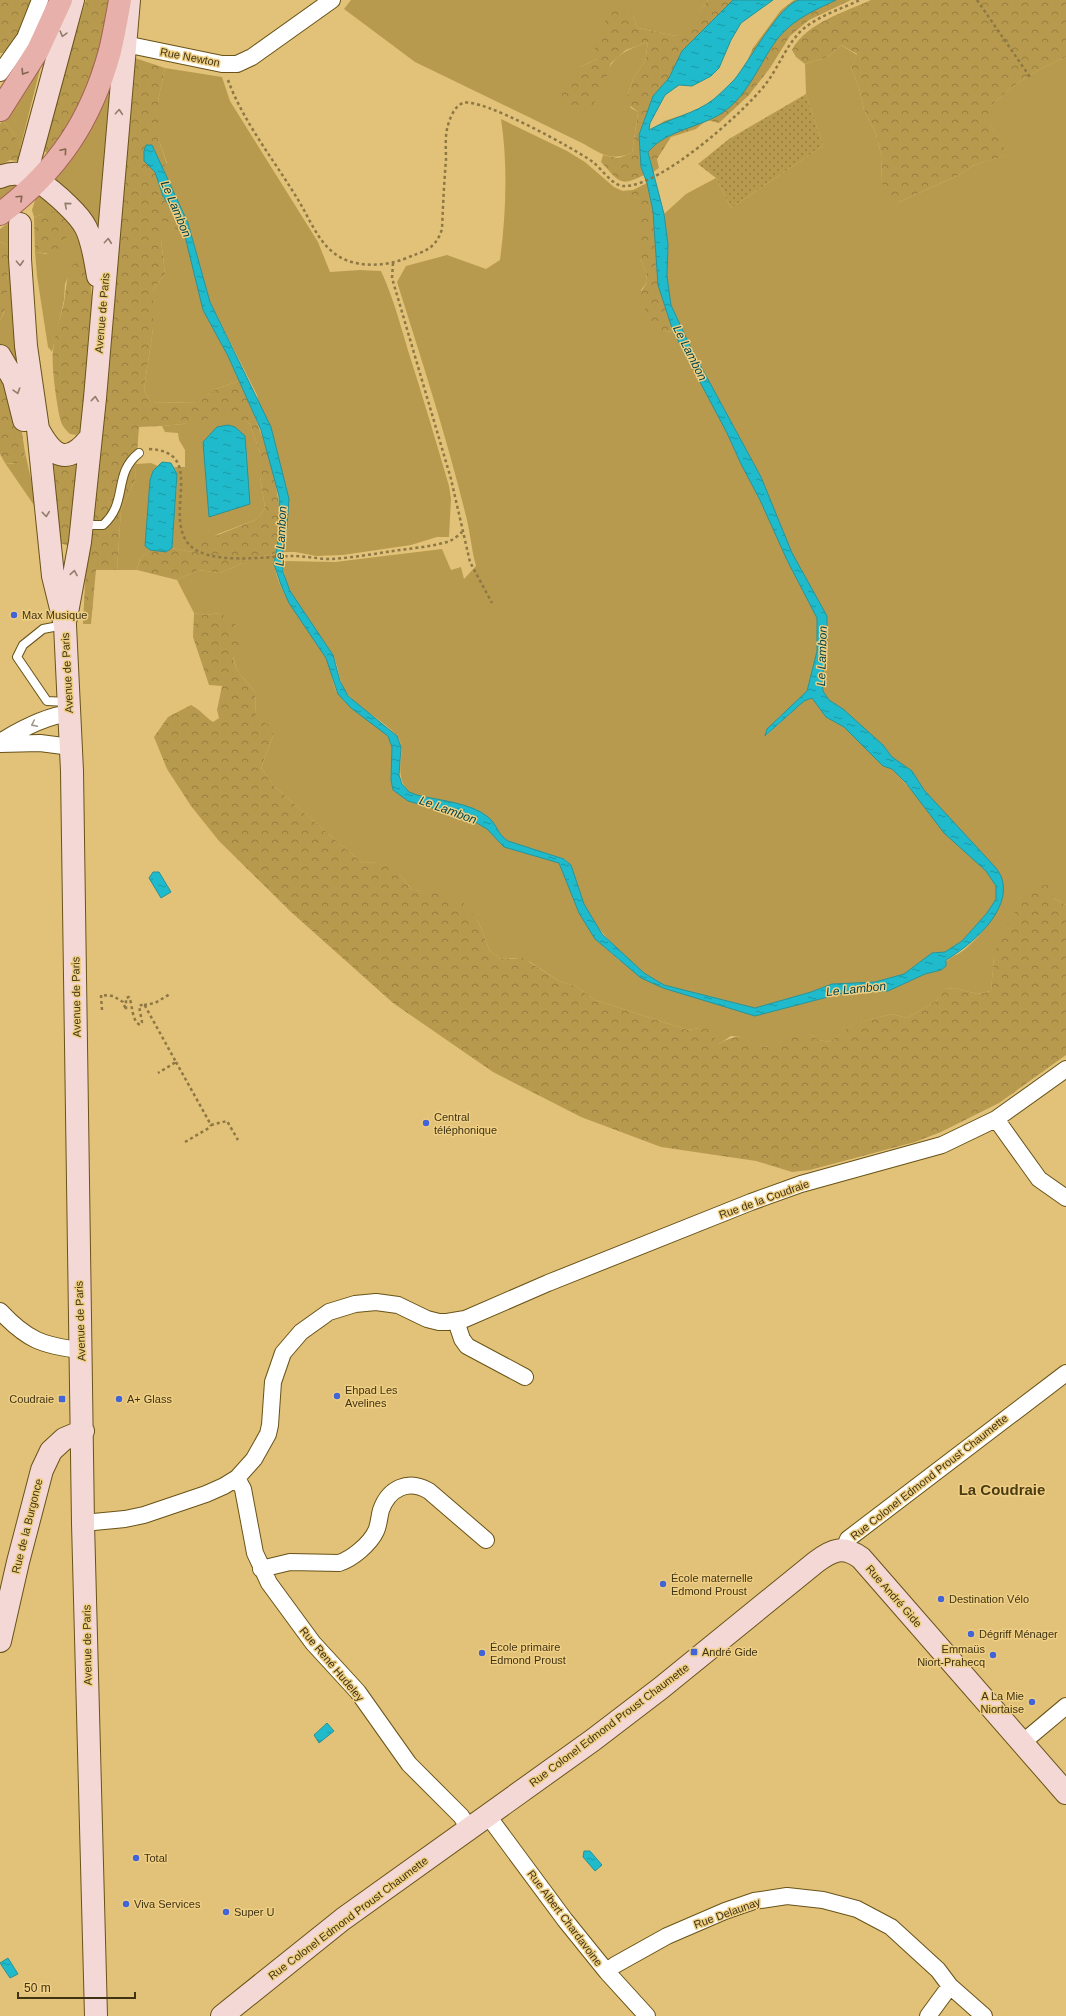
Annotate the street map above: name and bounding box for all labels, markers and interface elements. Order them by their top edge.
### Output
one-way arrow [60,31,68,38]
street label: Rue Newton [159,45,221,69]
one-way arrow [22,68,29,75]
one-way arrow [114,109,123,115]
one-way arrow [59,148,66,155]
water label: Le Lambon [158,179,194,240]
one-way arrow [15,195,23,203]
one-way arrow [64,202,72,209]
one-way arrow [103,238,112,245]
one-way arrow [16,260,25,266]
street label: Avenue de Paris [93,272,112,354]
water label: Le Lambon [670,323,710,383]
one-way arrow [12,387,21,394]
one-way arrow [90,396,99,402]
water label: Le Lambon [272,505,290,566]
one-way arrow [41,511,50,517]
one-way arrow [69,570,78,576]
place label: Max Musique [22,609,87,621]
marker: Max Musique [9,610,19,620]
water label: Le Lambon [814,625,830,686]
street label: Avenue de Paris [59,632,75,714]
one-way arrow [30,719,38,727]
water label: Le Lambon [417,793,479,827]
street label: Avenue de Paris [69,956,83,1037]
water label: Le Lambon [825,979,887,999]
place label: Central téléphonique [434,1111,497,1136]
marker: Central téléphonique [421,1118,431,1128]
street label: Rue de la Coudraie [717,1177,811,1221]
street label: Avenue de Paris [73,1280,87,1361]
place label: Ehpad Les Avelines [345,1384,398,1409]
marker: Ehpad Les Avelines [332,1391,342,1401]
place label: Coudraie [9,1393,54,1405]
place label: A+ Glass [127,1393,172,1405]
marker: Coudraie [57,1394,67,1404]
marker: A+ Glass [114,1394,124,1404]
street label: Rue Colonel Edmond Proust Chaumette [848,1412,1010,1542]
street label: Rue de la Burgonce [9,1477,45,1575]
district label: La Coudraie [959,1481,1045,1498]
street label: Rue André Gide [864,1563,924,1629]
place label: École maternelle Edmond Proust [671,1572,753,1597]
marker: École maternelle Edmond Proust [658,1579,668,1589]
place label: Destination Vélo [949,1593,1029,1605]
marker: Destination Vélo [936,1594,946,1604]
street label: Avenue de Paris [80,1604,94,1685]
street label: Rue René Hudeley [298,1625,367,1704]
place label: Dégriff Ménager [979,1628,1058,1640]
marker: Dégriff Ménager [966,1629,976,1639]
place label: École primaire Edmond Proust [490,1641,566,1666]
place label: Emmaüs Niort-Prahecq [917,1643,985,1668]
place label: André Gide [702,1646,758,1658]
marker: André Gide [689,1647,699,1657]
marker: École primaire Edmond Proust [477,1648,487,1658]
marker: Emmaüs Niort-Prahecq [988,1650,998,1660]
street label: Rue Colonel Edmond Proust Chaumette [527,1661,691,1789]
place label: A La Mie Niortaise [981,1690,1024,1715]
marker: A La Mie Niortaise [1027,1697,1037,1707]
place label: Total [144,1852,167,1864]
marker: Total [131,1853,141,1863]
street label: Rue Colonel Edmond Proust Chaumette [266,1854,430,1982]
street label: Rue Albert Chardavoine [525,1868,605,1968]
street label: Rue Delaunay [692,1895,762,1931]
place label: Viva Services [134,1898,201,1910]
marker: Viva Services [121,1899,131,1909]
place label: Super U [234,1906,274,1918]
marker: Super U [221,1907,231,1917]
scale bar [18,1974,135,2000]
text: 50 m [24,1981,51,1995]

